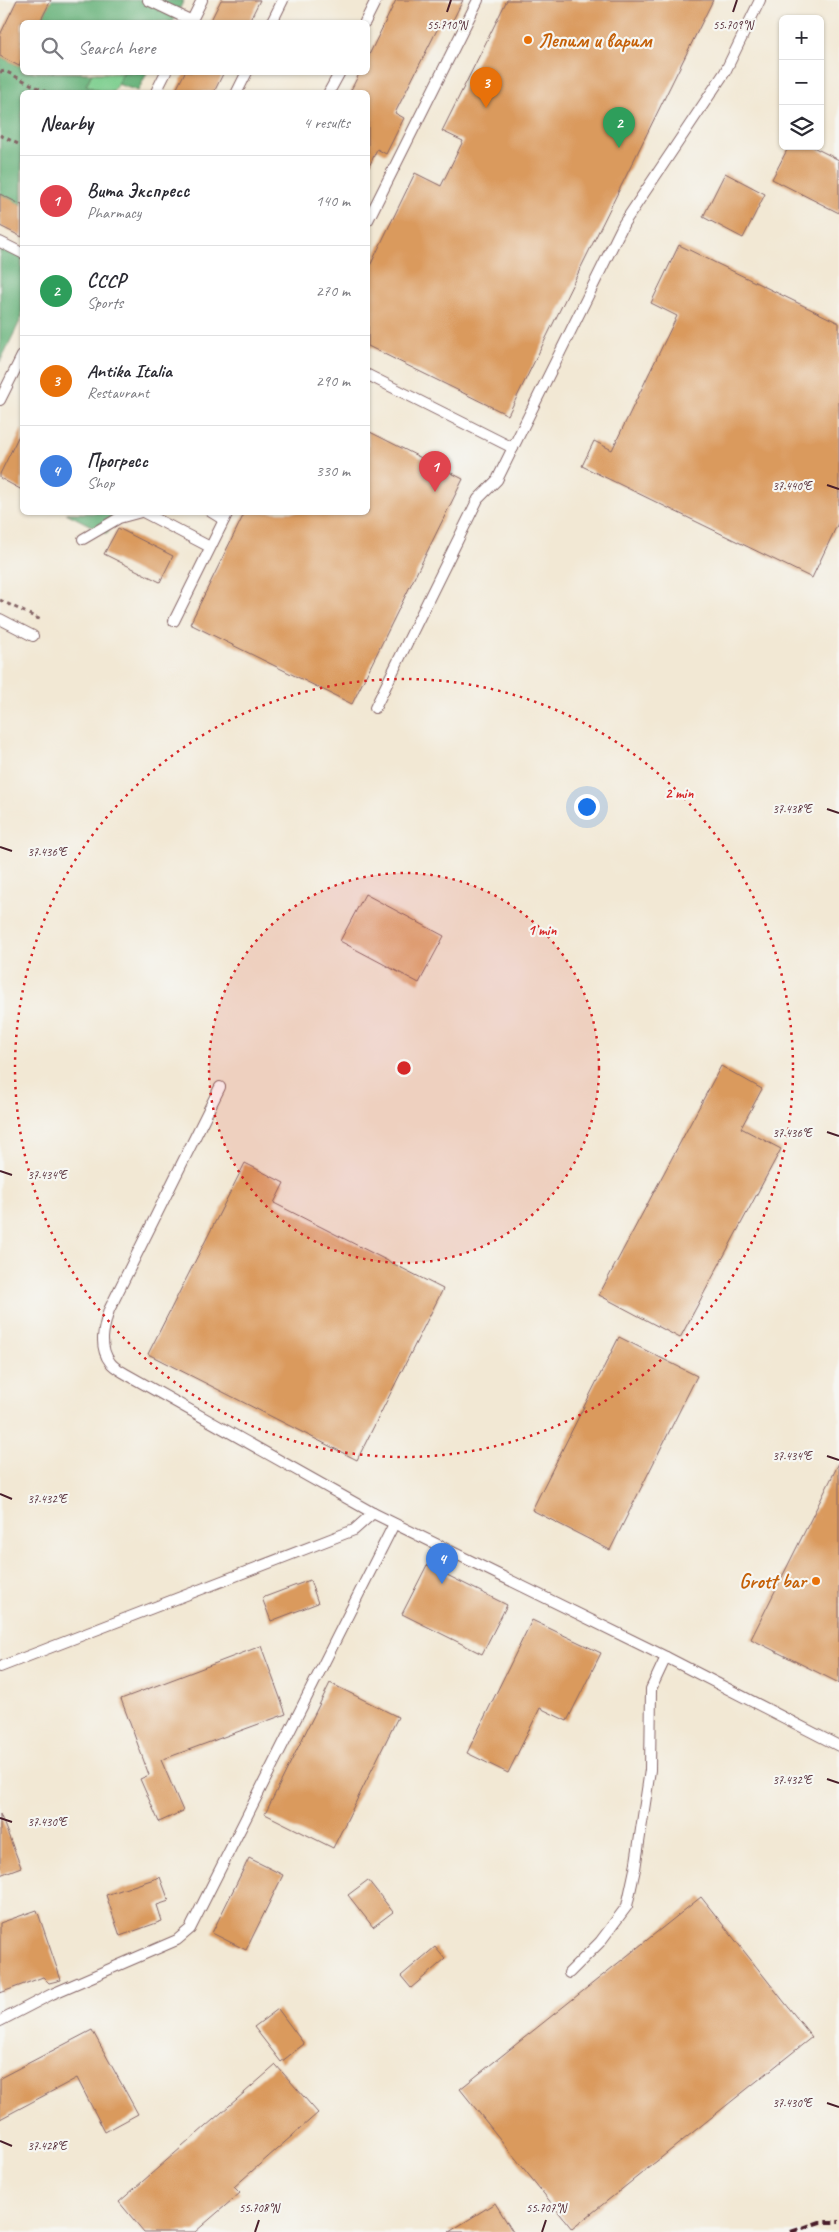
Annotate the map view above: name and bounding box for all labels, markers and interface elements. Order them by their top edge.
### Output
map controls [779,15,824,150]
button: + [779,15,824,60]
text: 55.710°N [427,17,469,33]
text: 55.709°N [713,17,755,33]
search box [20,20,370,75]
place label: Лепим и варим [538,28,653,53]
icon: search [38,34,66,62]
marker: Лепим и варим [522,34,534,46]
text: Search here [78,36,155,60]
button: − [779,60,824,105]
pin: 3 [470,67,502,108]
button: layers [779,105,824,150]
pin: 2 [603,107,635,148]
text: Nearby [40,110,93,136]
text: 4 results [303,113,350,133]
text: Вита Экспресс [87,179,189,203]
text: 1 [52,191,60,211]
text: 140 m [316,191,350,211]
text: Pharmacy [87,203,141,223]
text: СССР [87,269,125,293]
text: 2 [52,281,60,301]
text: 270 m [316,281,350,301]
text: Sports [87,293,123,313]
text: Antika Italia [87,359,172,383]
text: 3 [52,371,60,391]
text: 290 m [316,371,350,391]
text: Restaurant [87,383,149,403]
text: Прогресс [87,449,148,473]
pin: 1 [419,451,451,492]
text: 4 [52,461,60,481]
text: 330 m [316,461,350,481]
text: Shop [87,473,114,493]
text: 37.440°E [772,478,813,494]
text: 2 min [665,784,694,803]
your location [574,794,600,820]
text: 37.438°E [772,801,813,817]
text: 37.436°E [27,844,68,860]
text: 1 min [528,921,557,940]
centre of rings [395,1059,413,1077]
text: 37.436°E [772,1125,813,1141]
text: 37.434°E [27,1167,68,1183]
text: 37.434°E [772,1448,813,1464]
text: 37.432°E [27,1491,68,1507]
pin: 4 [426,1543,458,1584]
place label: Grott bar [739,1569,809,1594]
marker: Grott bar [810,1575,822,1587]
text: 37.432°E [772,1772,813,1788]
text: 37.430°E [27,1814,68,1830]
text: 37.430°E [772,2095,813,2111]
text: 37.428°E [27,2138,68,2154]
text: 55.708°N [239,2200,281,2216]
text: 55.707°N [526,2200,568,2216]

